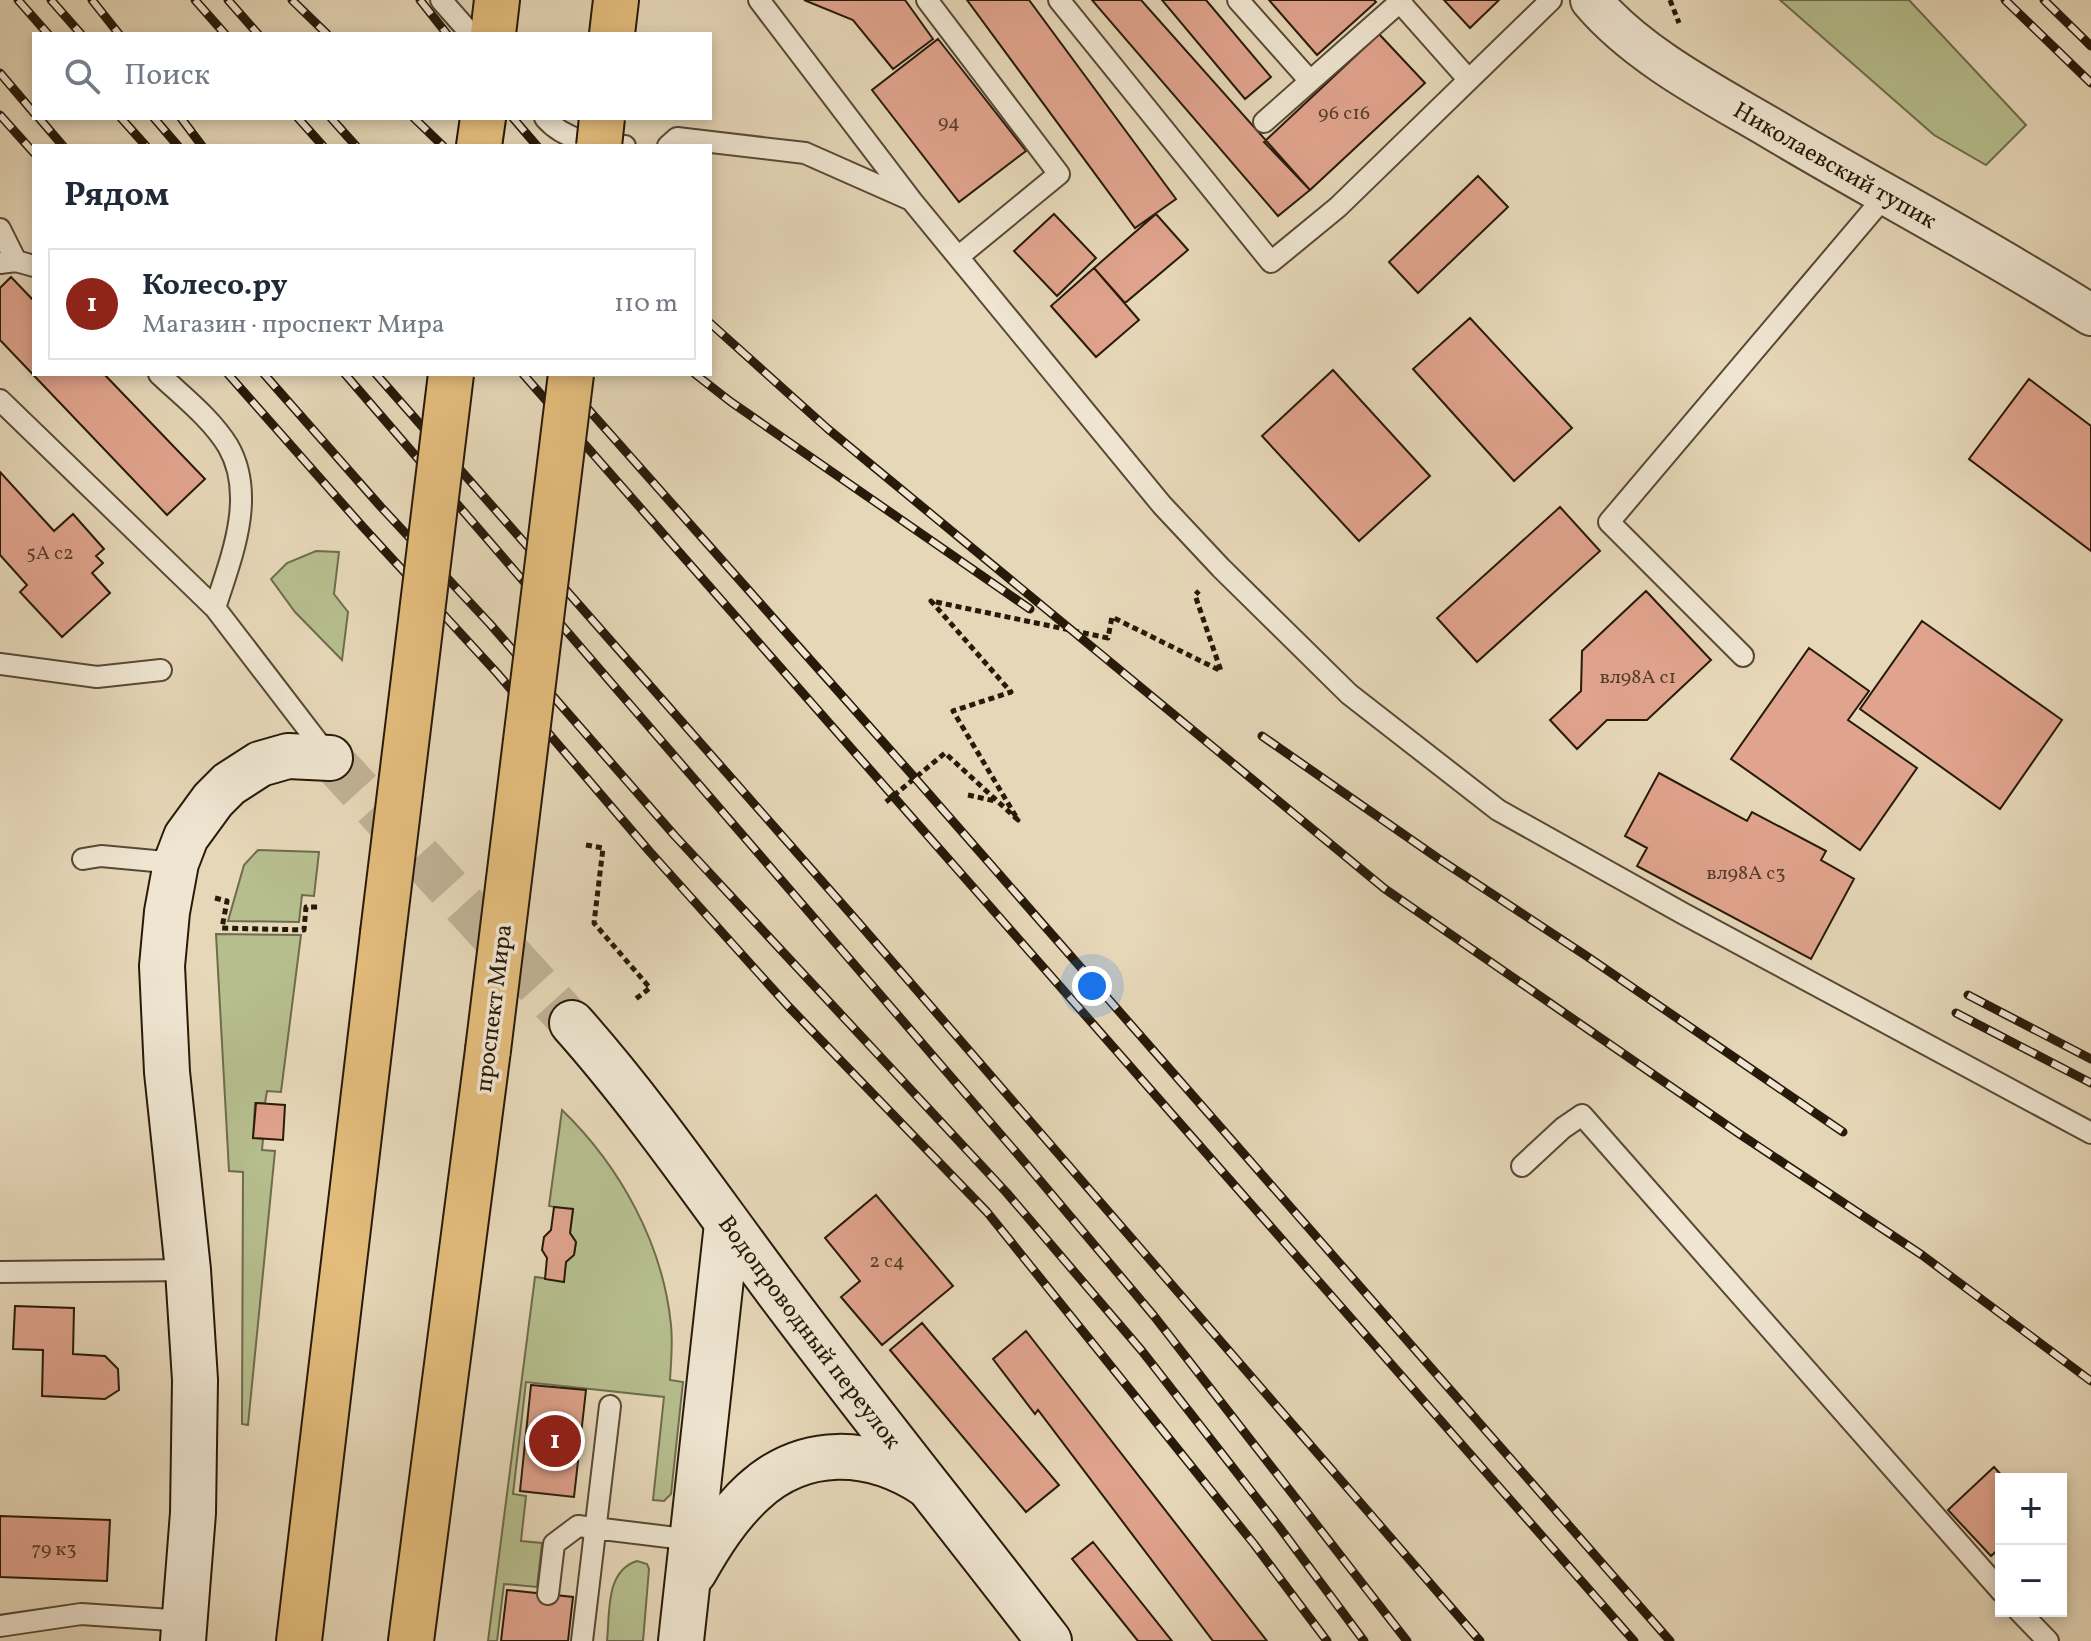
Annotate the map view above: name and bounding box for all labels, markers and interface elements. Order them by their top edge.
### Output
search box [32,32,712,120]
icon: search [60,54,104,98]
text: Поиск [124,55,210,97]
street label: Николаевский тупик [1726,95,1942,239]
house number: 96 с16 [1318,100,1370,128]
house number: 94 [938,109,960,137]
text: Рядом [64,173,169,220]
text: Колесо.ру [142,265,288,307]
text: 1 [87,286,97,322]
text: 110 m [614,286,678,322]
text: Магазин · проспект Мира [142,307,445,343]
house number: 5А с2 [26,540,74,568]
house number: вл98А с1 [1600,664,1676,692]
house number: вл98А с3 [1707,860,1785,888]
street label: проспект Мира [468,922,522,1094]
your location [1072,966,1112,1006]
street label: Водопроводный переулок [709,1209,908,1457]
house number: 2 с4 [869,1248,905,1276]
pin: 1 [529,1411,581,1471]
map controls [1995,1473,2067,1617]
button: + [1995,1473,2067,1545]
house number: 79 к3 [32,1536,76,1564]
button: − [1995,1545,2067,1617]

